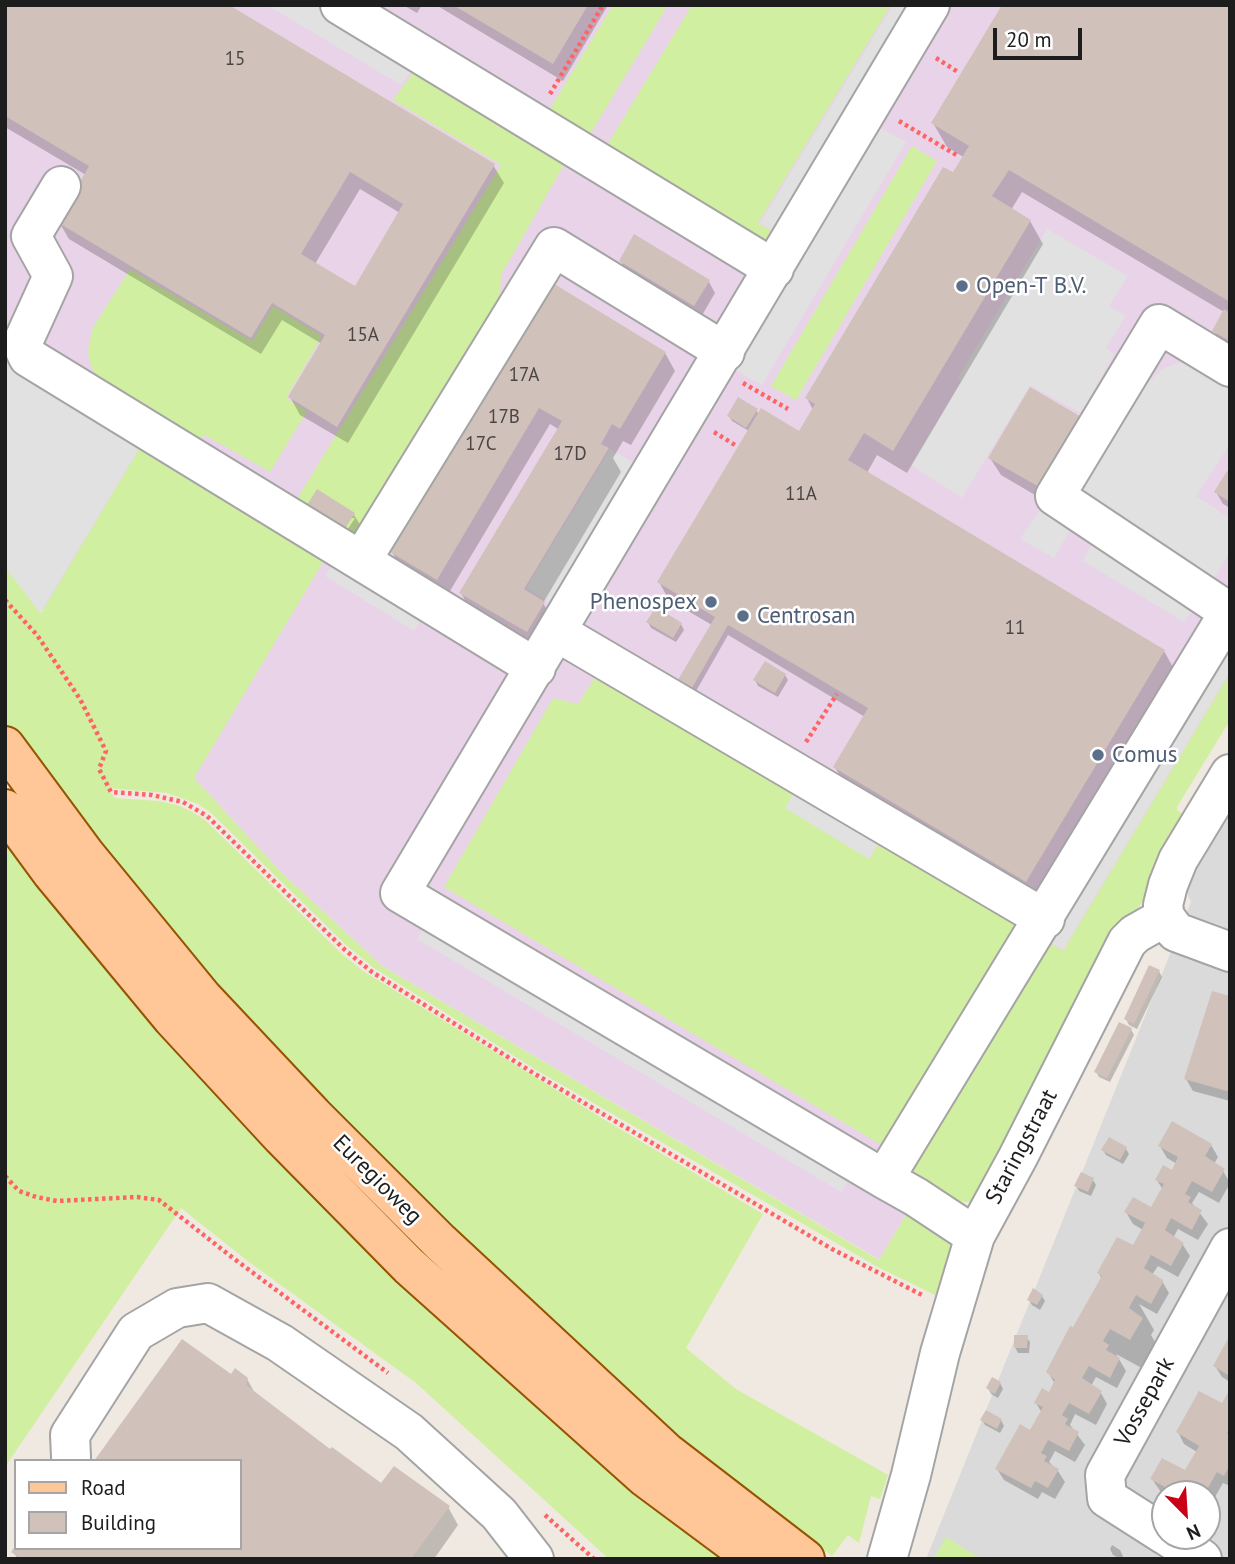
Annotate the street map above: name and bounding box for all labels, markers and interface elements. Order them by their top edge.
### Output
scale bar [997,14,1086,58]
text: 20 m [1006,26,1052,53]
house number: 15 [225,49,245,71]
place label: Open-T B.V. [976,272,1087,300]
marker: Open-T B.V. [954,278,970,294]
house number: 15A [347,325,379,347]
house number: 17A [509,365,539,387]
house number: 17B [488,407,520,429]
house number: 17C [465,434,497,456]
house number: 17D [553,444,587,466]
house number: 11A [785,484,817,506]
place label: Phenospex [590,588,697,616]
marker: Phenospex [703,594,719,610]
place label: Centrosan [757,602,855,630]
marker: Centrosan [735,608,751,624]
house number: 11 [1005,618,1025,640]
place label: Comus [1112,741,1177,769]
marker: Comus [1090,747,1106,763]
street label: Staringstraat [980,1085,1064,1209]
street label: Euregioweg [327,1130,427,1230]
street label: Vossepark [1109,1353,1181,1451]
legend [14,1459,242,1550]
text: Road [81,1474,125,1501]
north arrow [1151,1480,1221,1550]
text: Building [81,1509,156,1536]
text: N [1183,1519,1204,1546]

